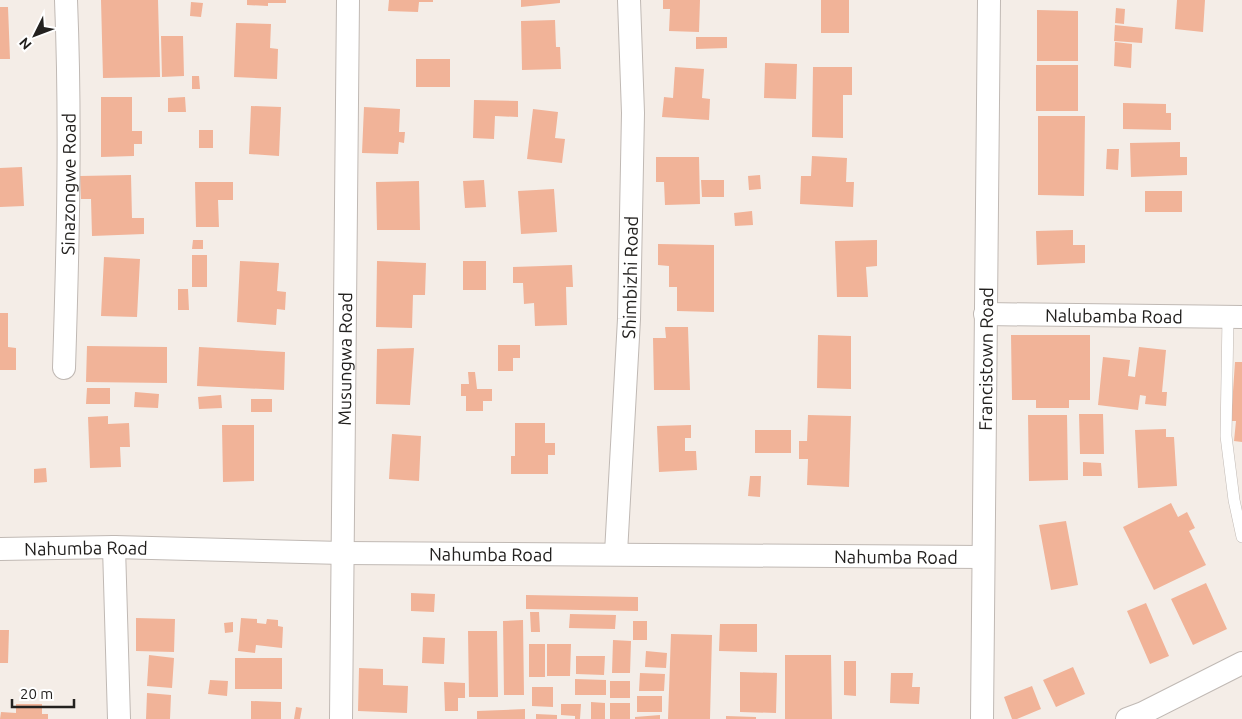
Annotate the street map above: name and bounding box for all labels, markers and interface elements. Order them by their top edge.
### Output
north arrow [10,10,60,60]
text: N [16,34,35,53]
street label: Sinazongwe Road [57,113,79,255]
street label: Shimbizhi Road [618,216,641,339]
street label: Francistown Road [975,287,996,431]
street label: Musungwa Road [334,292,355,426]
street label: Nalubamba Road [1045,305,1183,326]
street label: Nahumba Road [24,537,148,559]
street label: Nahumba Road [429,544,553,564]
street label: Nahumba Road [834,546,958,567]
scale bar [12,676,75,708]
text: 20 m [20,685,53,702]

